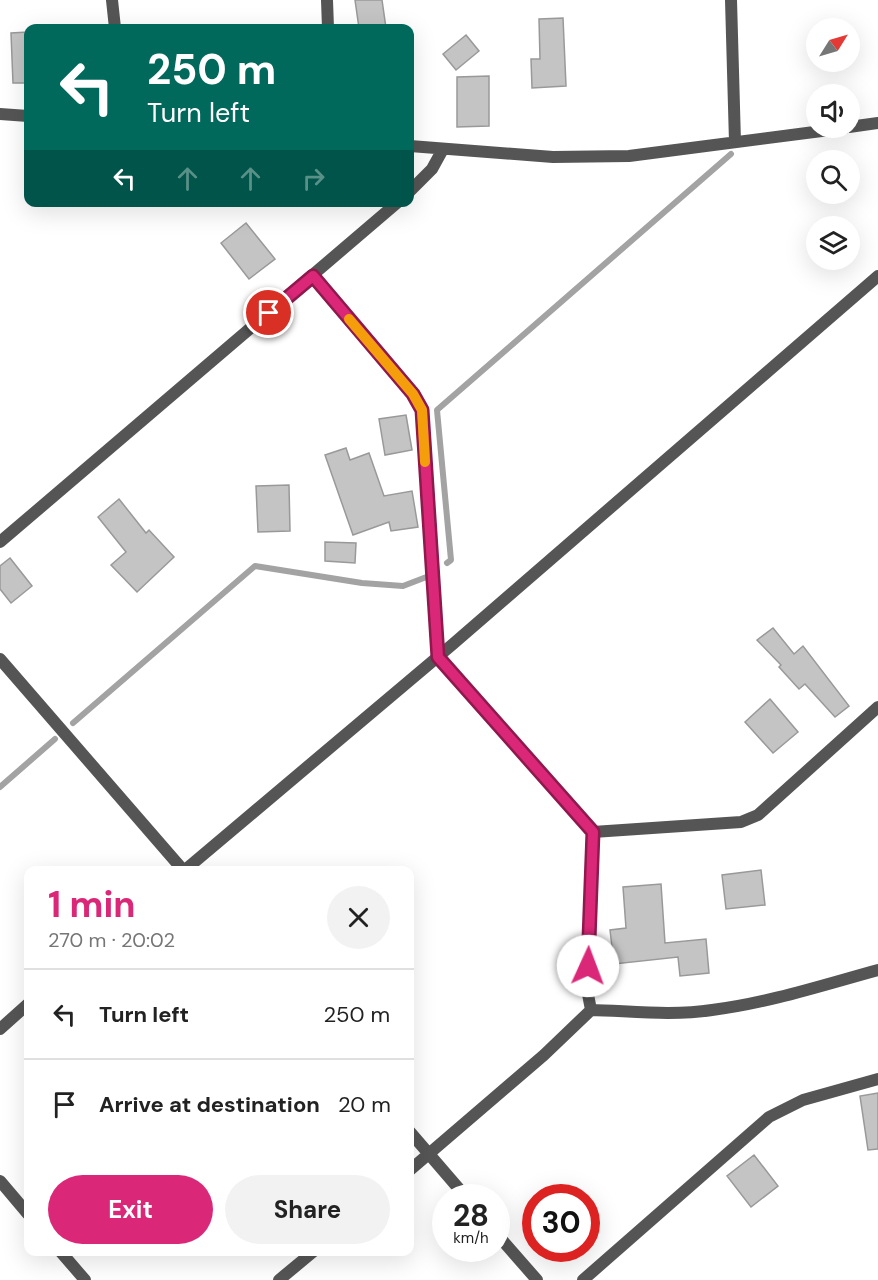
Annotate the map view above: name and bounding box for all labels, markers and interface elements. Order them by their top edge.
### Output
north arrow [806,18,860,72]
map controls [806,18,860,270]
text: 250 m [147,42,276,97]
icon: left [48,48,126,126]
button: sound [806,84,860,138]
text: Turn left [147,95,250,130]
button: search [806,150,860,204]
icon: left [108,162,141,195]
icon: ahead [171,162,204,195]
icon: ahead [234,162,267,195]
icon: right [297,162,330,195]
button: layers [806,216,860,270]
pin [243,287,294,338]
icon: arrive [252,296,285,329]
text: 1 min [48,881,136,928]
button: close [327,886,390,949]
text: 270 m · 20:02 [48,927,175,953]
position arrow [556,934,620,998]
icon: left [48,998,81,1031]
text: Turn left [99,1000,189,1029]
text: 250 m [323,1000,390,1029]
icon: arrive [48,1088,81,1121]
text: Arrive at destination [99,1090,320,1119]
text: 20 m [338,1090,391,1119]
button: Exit [48,1175,213,1244]
button: Share [225,1175,390,1244]
speed limit sign: 30 [522,1184,600,1262]
text: 28 [453,1196,489,1235]
text: km/h [453,1228,489,1248]

